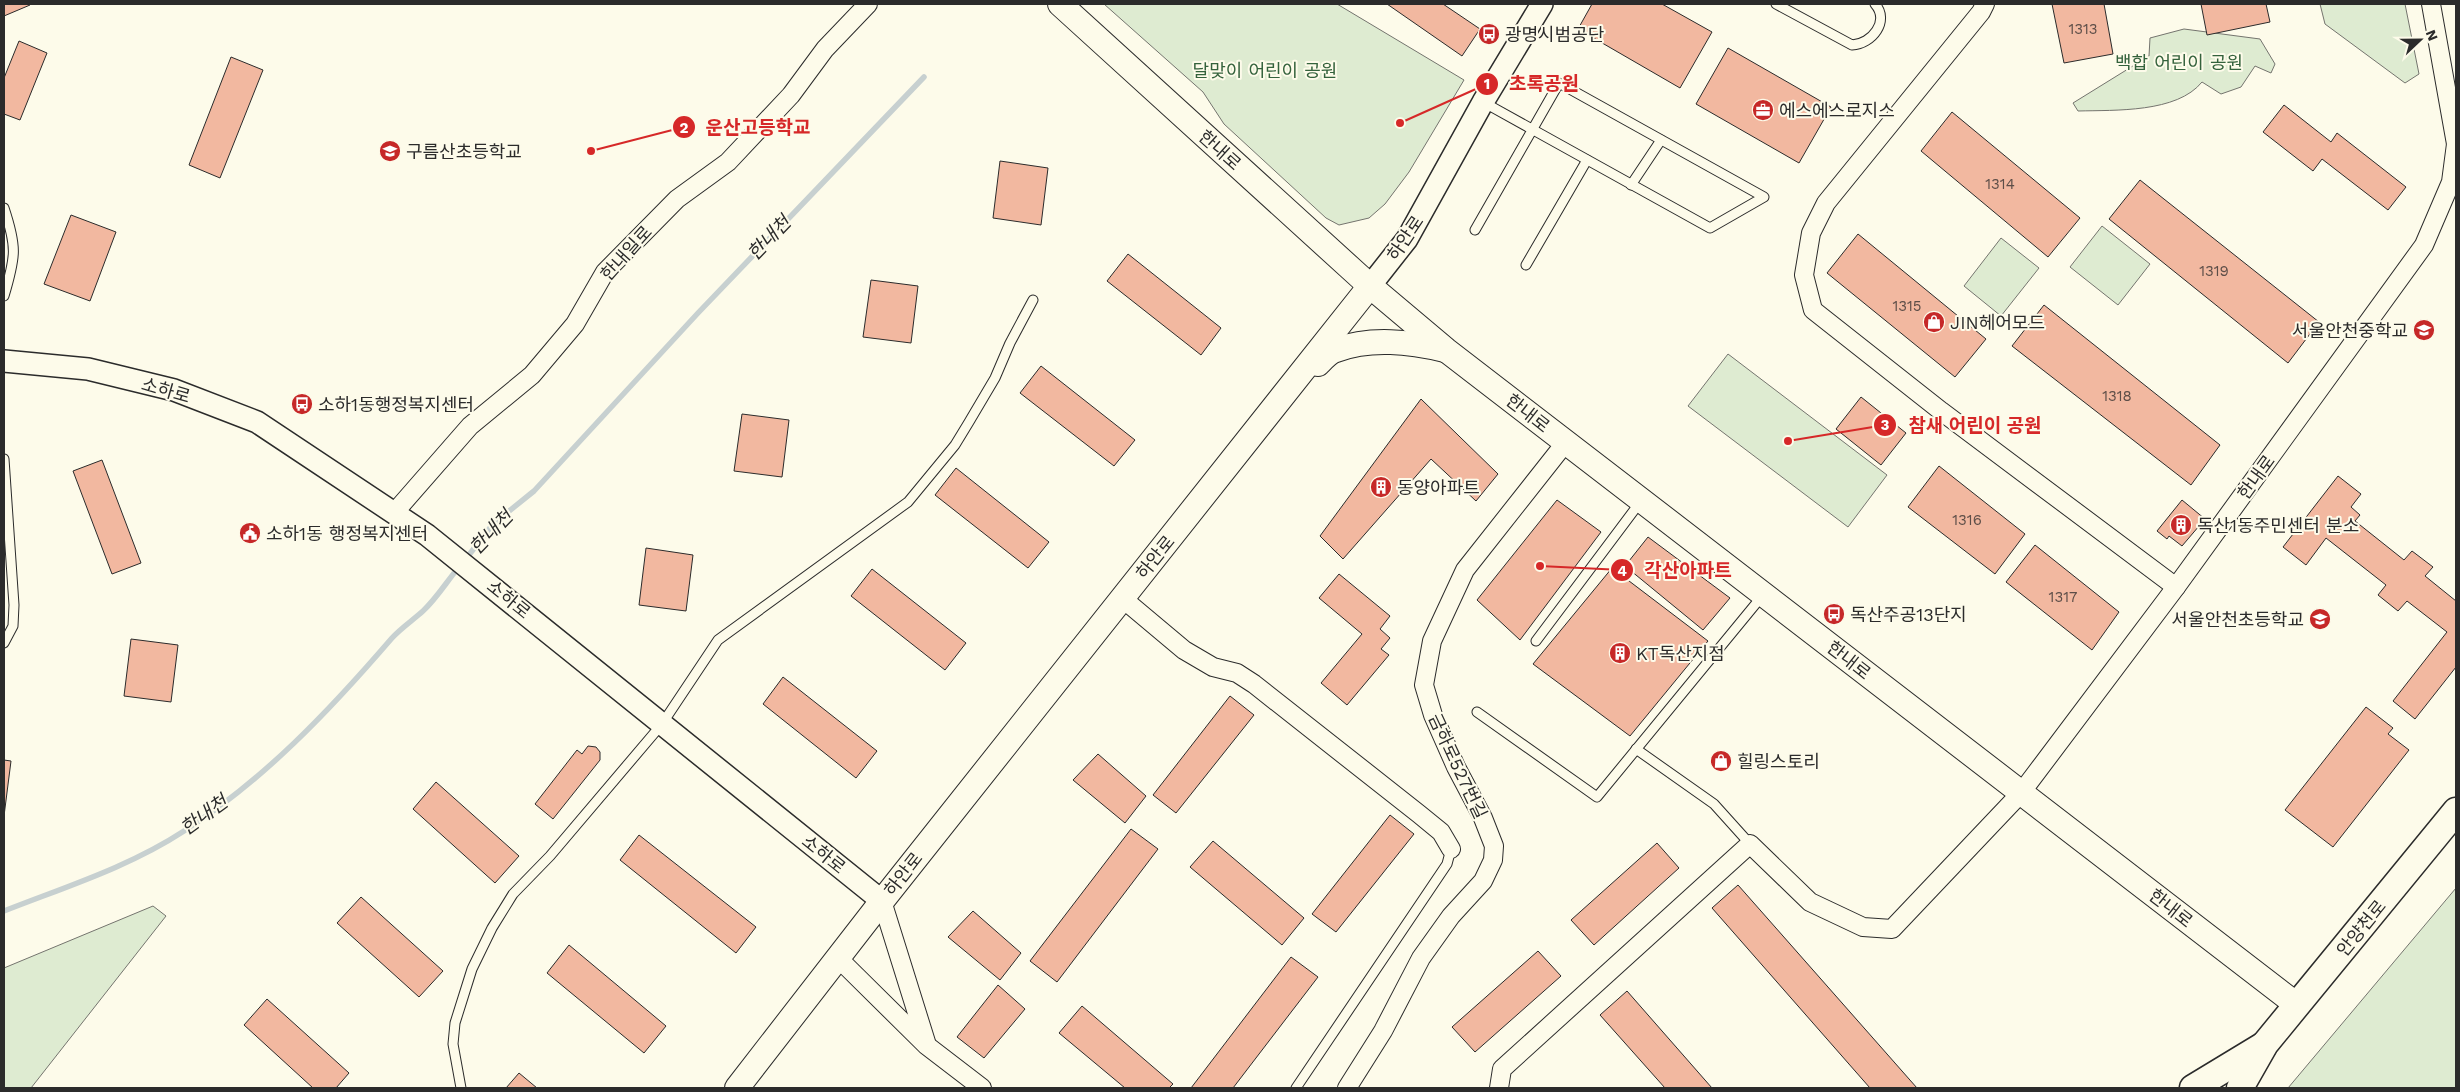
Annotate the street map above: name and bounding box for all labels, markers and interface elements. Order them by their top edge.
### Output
north arrow [2395,15,2445,65]
house number: 1313 [2068,20,2098,38]
bus stop icon: 광명시범공단 [1477,22,1501,46]
place label: 광명시범공단 [1505,24,1604,45]
text: N [2423,27,2441,43]
park label: 백합 어린이 공원 [2115,52,2243,73]
park label: 달맞이 어린이 공원 [1193,60,1337,81]
callout: 초록공원 [1474,67,1589,101]
text: 초록공원 [1509,72,1579,95]
text: 1 [1484,75,1490,93]
office icon: 에스에스로지스 [1751,98,1775,122]
place label: 에스에스로지스 [1779,100,1895,121]
callout: 운산고등학교 [671,110,821,144]
text: 운산고등학교 [706,116,810,139]
text: 2 [680,119,689,137]
street label: 한내로 [1195,126,1245,174]
school or university icon: 구름산초등학교 [378,139,402,163]
place label: 구름산초등학교 [406,141,522,162]
house number: 1314 [1985,175,2015,193]
water label: 한내천 [743,210,797,265]
street label: 하안로 [1382,212,1428,264]
street label: 한내일로 [596,221,656,285]
house number: 1319 [2199,262,2229,280]
house number: 1315 [1892,297,1922,315]
shop icon: JIN헤어모드 [1922,310,1946,334]
place label: JIN헤어모드 [1950,312,2045,333]
school or university icon: 서울안천중학교 [2412,318,2436,342]
place label: 서울안천중학교 [2292,320,2408,341]
street label: 소하로 [139,373,193,407]
house number: 1318 [2102,387,2132,405]
street label: 한내로 [1502,389,1554,437]
bus stop icon: 소하1동행정복지센터 [290,392,314,416]
place label: 소하1동행정복지센터 [318,394,474,415]
callout: 참새 어린이 공원 [1873,408,2051,442]
text: 참새 어린이 공원 [1908,414,2042,437]
text: 3 [1881,416,1890,434]
street label: 한내로 [2233,451,2279,503]
building icon: 동양아파트 [1369,475,1393,499]
place label: 동양아파트 [1397,477,1480,498]
water label: 한내천 [465,504,519,559]
house number: 1316 [1952,511,1982,529]
building icon: 독산1동주민센터 분소 [2169,513,2193,537]
place label: 독산1동주민센터 분소 [2197,515,2359,536]
public building icon: 소하1동 행정복지센터 [238,521,262,545]
place label: 소하1동 행정복지센터 [266,523,428,544]
street label: 하안로 [1131,531,1179,583]
callout: 각산아파트 [1609,553,1742,587]
text: 각산아파트 [1644,559,1732,582]
text: 4 [1617,562,1627,580]
street label: 소하로 [483,575,535,623]
house number: 1317 [2049,588,2077,606]
bus stop icon: 독산주공13단지 [1822,602,1846,626]
place label: 독산주공13단지 [1850,604,1967,625]
school or university icon: 서울안천초등학교 [2308,607,2332,631]
place label: 서울안천초등학교 [2172,609,2304,630]
street label: 한내로 [1823,636,1875,684]
building icon: KT독산지점 [1608,641,1632,665]
place label: KT독산지점 [1636,643,1725,664]
street label: 금하로527번길 [1424,710,1492,822]
shop icon: 힐링스토리 [1709,749,1733,773]
place label: 힐링스토리 [1737,751,1820,772]
water label: 한내천 [176,789,233,840]
street label: 소하로 [798,830,850,878]
street label: 하안로 [879,848,927,900]
street label: 한내로 [2145,884,2197,932]
street label: 안양천로 [2332,896,2390,960]

